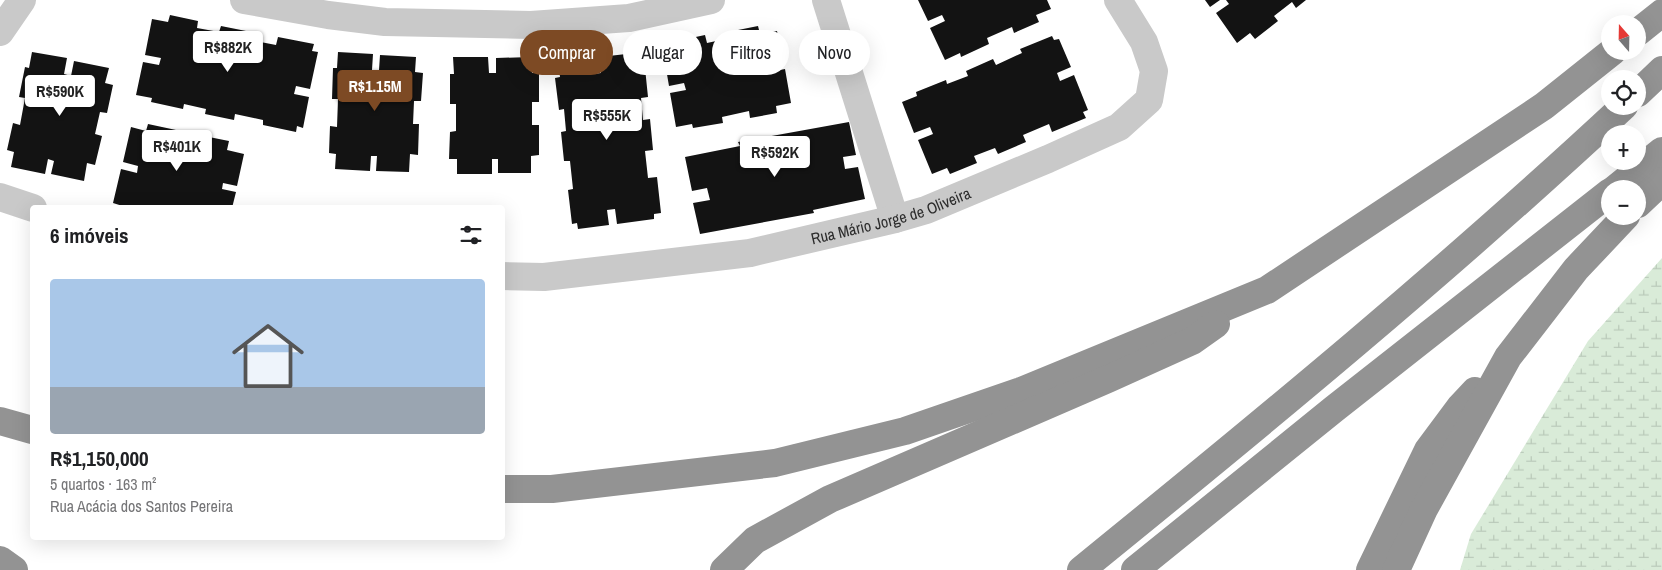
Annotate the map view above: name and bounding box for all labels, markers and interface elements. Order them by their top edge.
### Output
north arrow [1601,15,1646,60]
map controls [1601,15,1646,225]
pin: R$882K [187,30,269,73]
chip: Comprar [520,30,613,75]
chip: Alugar [623,30,702,75]
chip: Filtros [712,30,789,75]
chip: Novo [799,30,870,75]
text: R$882K [204,36,252,58]
pin: R$1.15M [329,70,421,112]
button: locate [1601,70,1646,115]
pin: R$590K [19,74,101,117]
text: R$1.15M [348,75,402,97]
text: R$590K [36,80,84,102]
pin: R$555K [566,98,648,141]
text: R$555K [583,104,631,126]
button: + [1601,125,1646,170]
pin: R$401K [136,130,218,172]
text: R$401K [153,135,201,157]
pin: R$592K [734,136,816,178]
text: R$592K [751,141,799,163]
button: − [1601,180,1646,225]
street label: Rua Mário Jorge de Oliveira [809,181,974,249]
text: 6 imóveis [50,221,129,250]
icon: filters [457,221,485,249]
icon: home [223,311,313,401]
text: R$1,150,000 [50,444,149,473]
text: 5 quartos · 163 m² [50,473,156,495]
text: Rua Acácia dos Santos Pereira [50,495,233,517]

